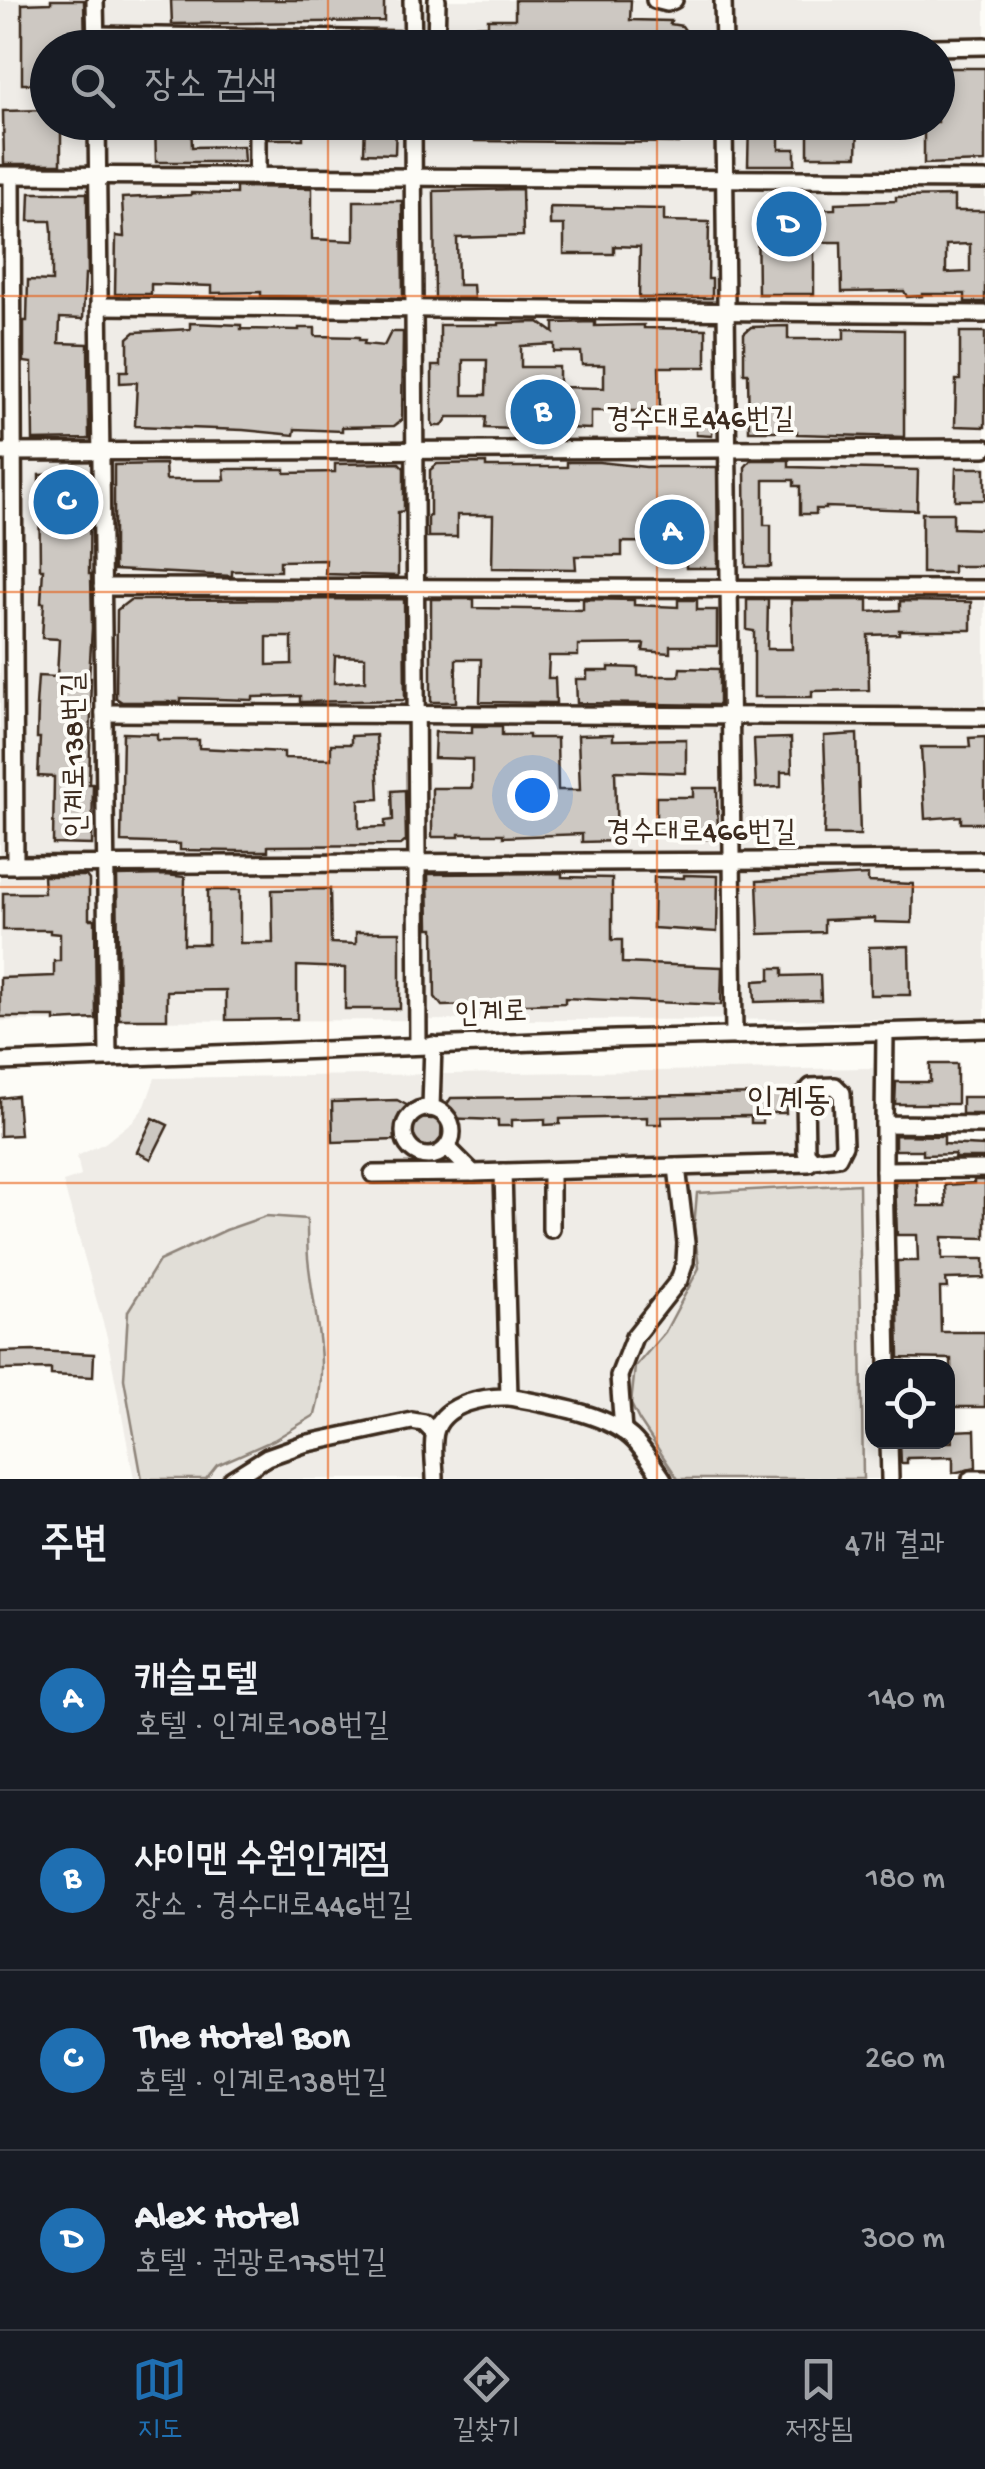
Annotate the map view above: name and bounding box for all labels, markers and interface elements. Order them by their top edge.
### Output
search box [30,30,955,140]
icon: search [65,58,120,113]
text: 장소 검색 [145,66,276,110]
pin: D [756,186,822,262]
pin: B [510,374,576,450]
street label: 경수대로446번길 [606,404,794,439]
pin: C [34,464,98,540]
pin: A [640,494,704,570]
street label: 인계로138번길 [58,672,96,838]
your location [507,770,558,821]
street label: 경수대로466번길 [606,817,796,852]
street label: 인계로 [454,996,528,1034]
district label: 인계동 [747,1083,831,1124]
map controls [865,1359,955,1449]
button: locate [865,1359,955,1449]
text: 주변 [40,1523,108,1572]
text: 4개 결과 [845,1528,945,1566]
text: 캐슬모텔 [135,1660,257,1704]
text: A [63,1681,82,1719]
text: 140 m [868,1681,945,1719]
text: 호텔 · 인계로108번길 [135,1709,389,1747]
text: 샤이맨 수원인계점 [135,1840,389,1884]
text: B [64,1861,81,1899]
text: 180 m [866,1861,945,1899]
text: 장소 · 경수대로446번길 [135,1889,413,1927]
text: The Hotel Bon [135,2017,350,2061]
text: C [64,2041,81,2079]
text: 260 m [865,2041,945,2079]
text: 호텔 · 인계로138번길 [135,2066,388,2104]
text: Alex Hotel [135,2197,299,2241]
text: D [62,2221,83,2259]
text: 300 m [862,2221,945,2259]
text: 호텔 · 권광로175번길 [135,2246,387,2284]
tab: 지도 [132,2352,187,2448]
tab: 길찾기 [452,2352,520,2448]
tab: 저장됨 [785,2352,853,2448]

